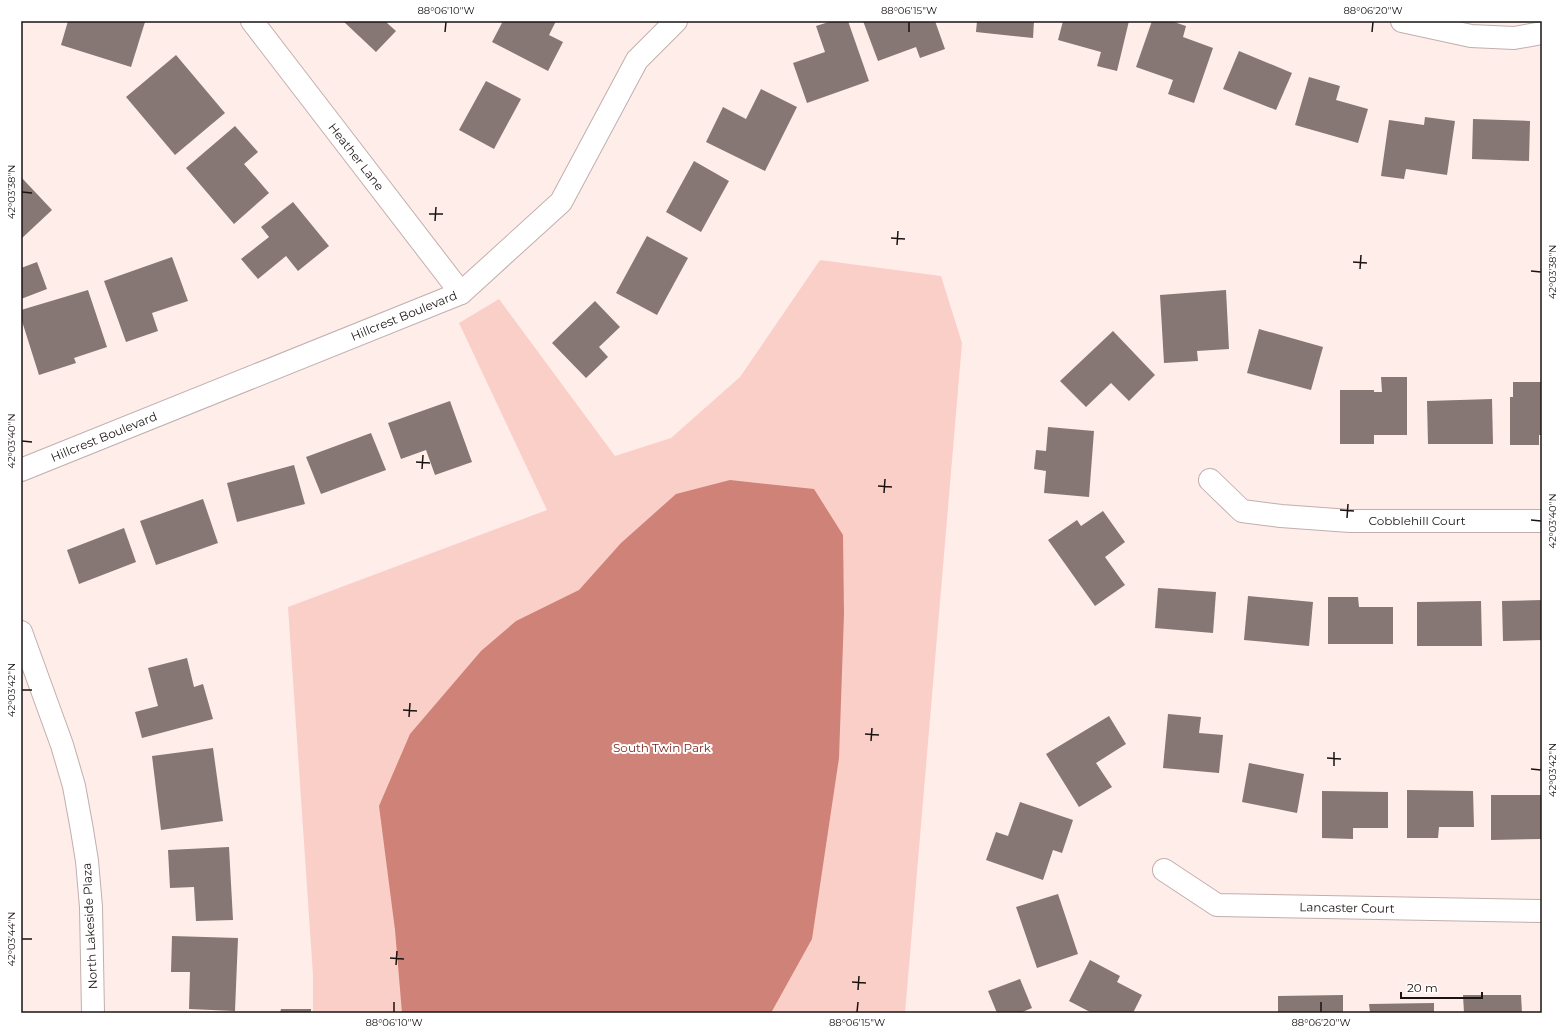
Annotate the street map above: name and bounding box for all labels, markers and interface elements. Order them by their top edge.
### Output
text: 88°06'10"W [417,4,475,17]
text: 88°06'15"W [881,4,937,17]
text: 88°06'20"W [1343,4,1403,17]
street label: Heather Lane [325,120,387,193]
text: 42°03'38"N [5,165,18,219]
text: 42°03'38"N [1546,245,1559,299]
street label: Hillcrest Boulevard [349,287,459,344]
street label: Hillcrest Boulevard [49,408,159,465]
text: 42°03'40"N [5,413,18,469]
text: 42°03'40"N [1546,493,1559,549]
street label: Cobblehill Court [1368,513,1466,528]
text: 42°03'42"N [5,663,18,717]
park label: South Twin Park [613,740,712,755]
text: 42°03'42"N [1546,743,1559,797]
street label: North Lakeside Plaza [79,862,100,990]
street label: Lancaster Court [1299,899,1395,916]
text: 42°03'44"N [5,912,18,966]
scale bar [1401,974,1482,1000]
text: 20 m [1407,980,1438,995]
text: 88°06'10"W [365,1016,423,1029]
text: 88°06'15"W [829,1016,885,1029]
text: 88°06'20"W [1291,1016,1351,1029]

